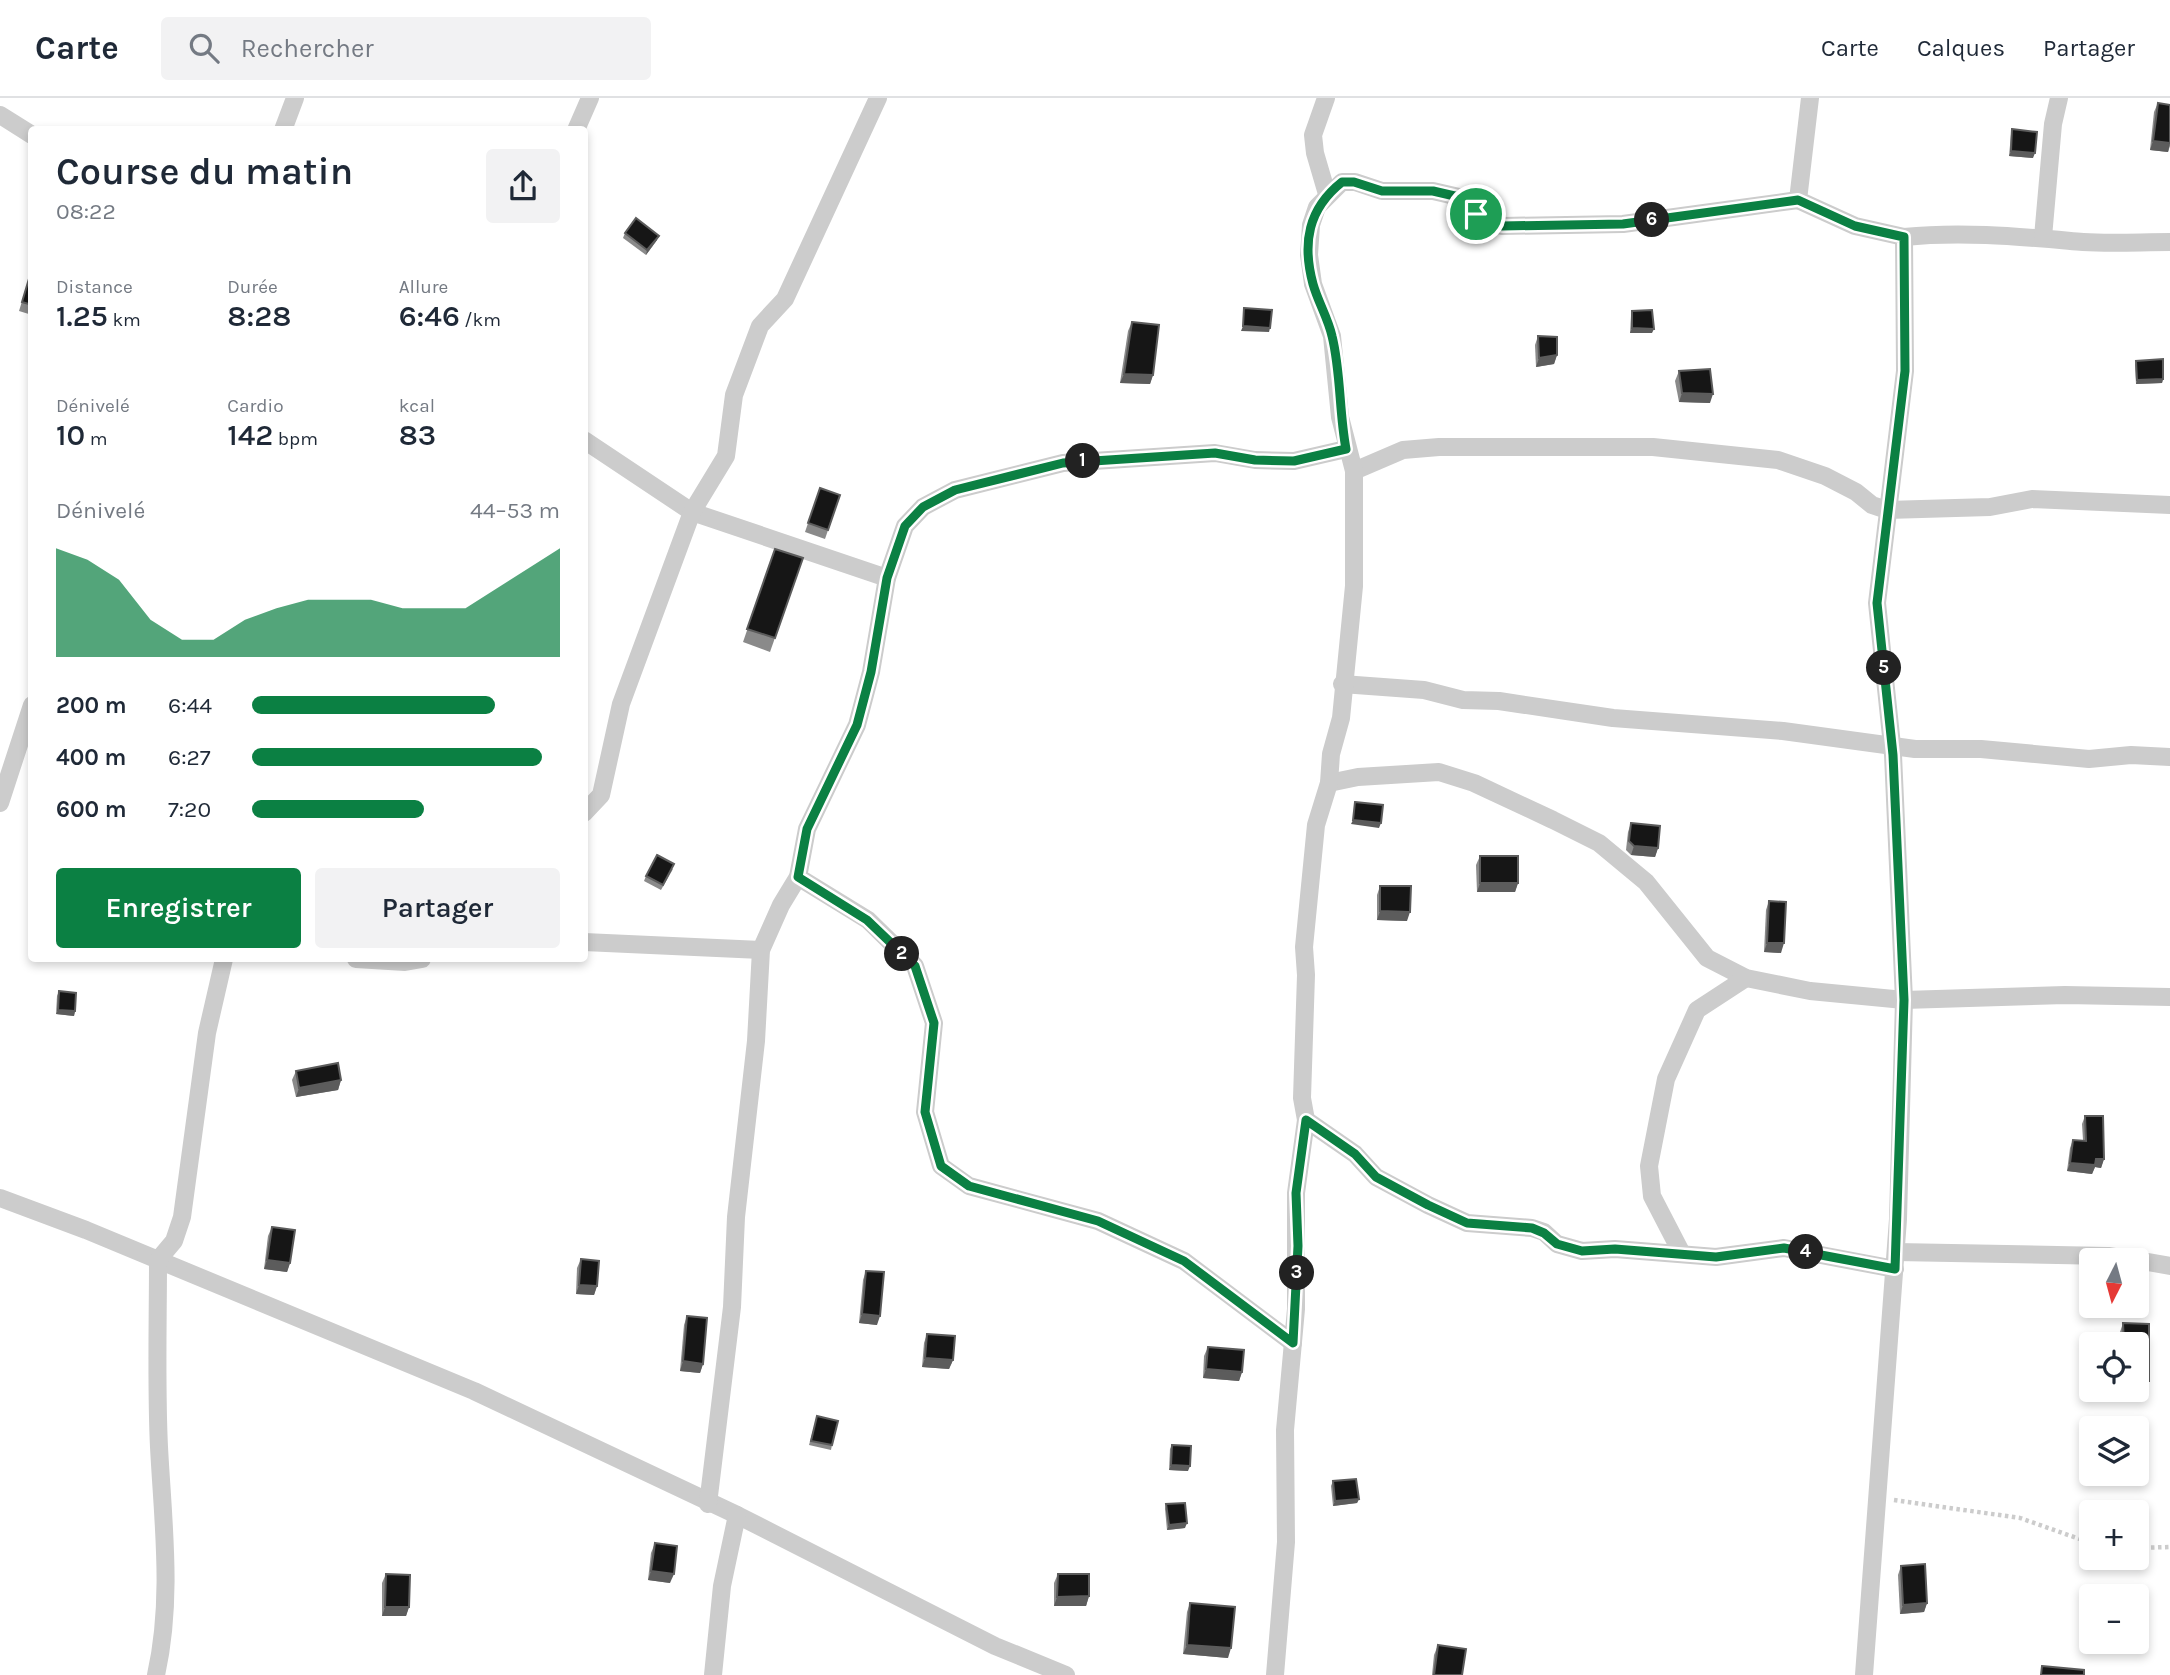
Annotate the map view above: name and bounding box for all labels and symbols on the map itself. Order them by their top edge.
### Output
pin [1446,184,1506,244]
pin: 6 [1634,202,1670,238]
pin: 1 [1066,444,1100,478]
pin: 5 [1867,650,1902,686]
pin: 2 [884,936,920,972]
pin: 4 [1788,1234,1824,1270]
north arrow [2079,1248,2149,1318]
pin: 3 [1280,1256,1314,1290]

